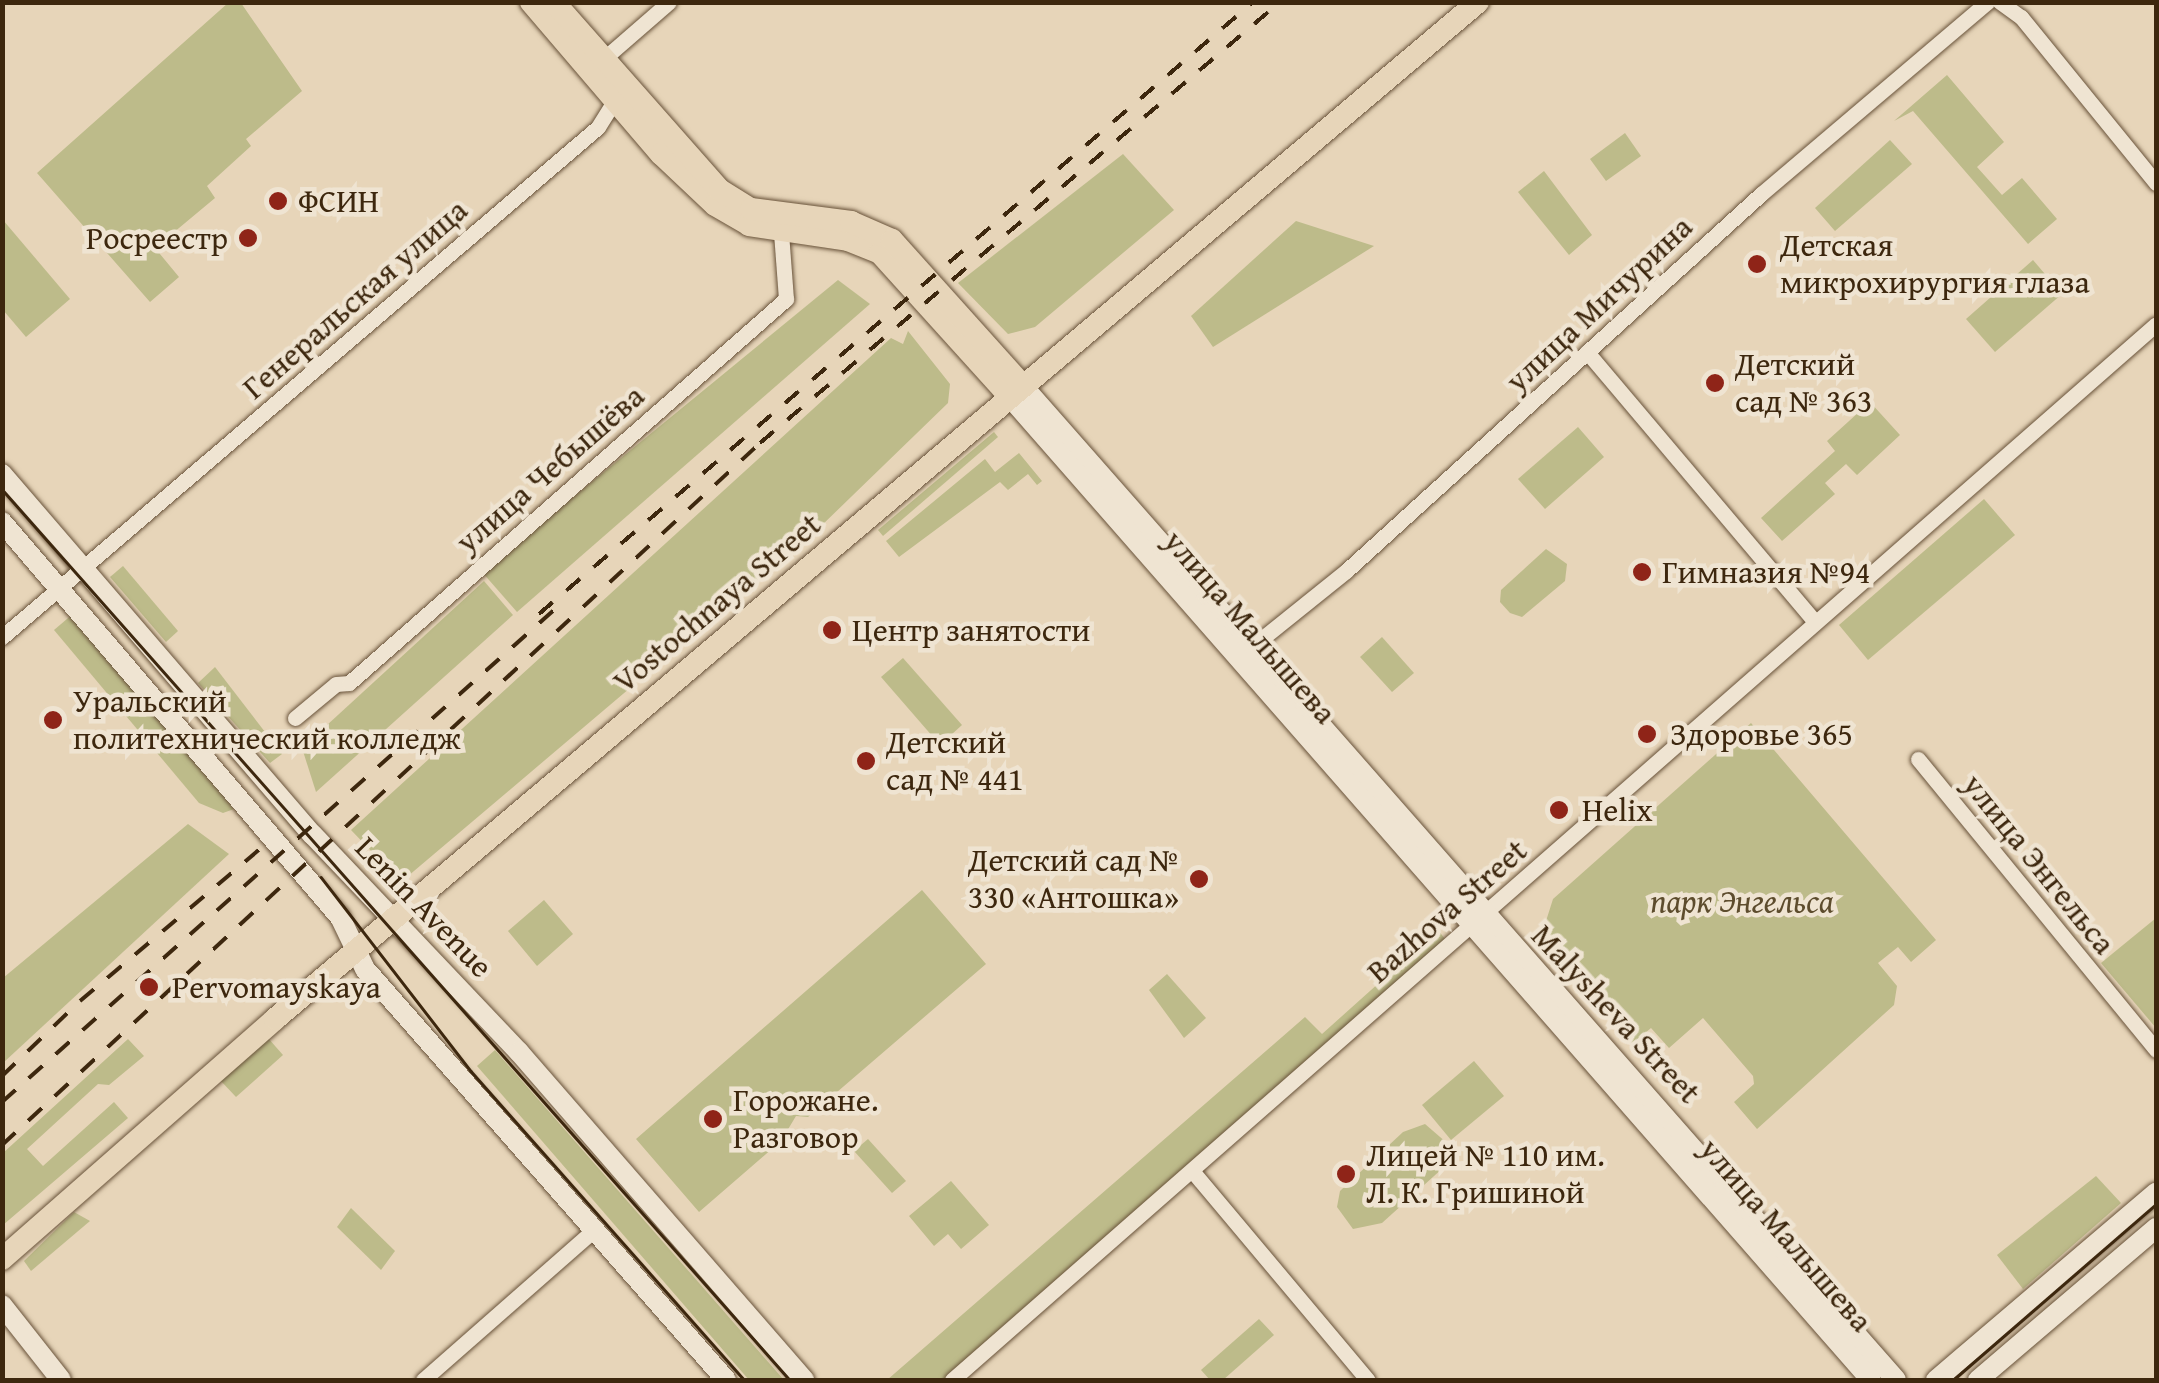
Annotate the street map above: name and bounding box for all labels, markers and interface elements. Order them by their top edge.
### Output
place label: ФСИН [298,182,379,220]
marker: ФСИН [267,190,289,212]
street label: Генеральская улица [235,191,475,407]
street label: улица Мичурина [1498,208,1700,400]
place label: Росреестр [86,219,228,257]
marker: Росреестр [237,227,259,249]
place label: Детская микрохирургия глаза [1780,227,2090,302]
marker: Детская микрохирургия глаза [1744,251,1770,277]
place label: Детский сад № 363 [1735,346,1872,421]
marker: Детский сад № 363 [1704,372,1726,394]
street label: улица Чебышёва [448,377,652,561]
street label: Vostochnaya Street [605,505,829,701]
street label: улица Малышева [1156,522,1344,732]
place label: Гимназия №94 [1662,553,1870,591]
marker: Гимназия №94 [1631,561,1653,583]
place label: Центр занятости [852,611,1090,649]
marker: Центр занятости [821,619,843,641]
place label: Уральский политехнический колледж [73,683,461,758]
marker: Уральский политехнический колледж [42,709,64,731]
place label: Здоровье 365 [1670,715,1853,753]
marker: Здоровье 365 [1634,721,1660,747]
place label: Детский сад № 441 [886,724,1023,799]
marker: Детский сад № 441 [855,750,877,772]
street label: улица Энгельса [1955,766,2123,962]
place label: Helix [1582,791,1653,829]
marker: Helix [1546,797,1572,823]
street label: Lenin Avenue [347,829,501,985]
street label: Bazhova Street [1359,831,1535,991]
place label: Детский сад № 330 «Антошка» [968,842,1179,917]
marker: Детский сад № 330 «Антошка» [1188,868,1210,890]
park label: парк Энгельса [1650,882,1834,920]
street label: Malysheva Street [1523,917,1709,1111]
place label: Pervomayskaya [172,968,381,1006]
marker: Pervomayskaya [136,974,162,1000]
place label: Горожане. Разговор [733,1082,878,1157]
marker: Горожане. Разговор [702,1108,724,1130]
street label: улица Малышева [1692,1130,1880,1340]
place label: Лицей № 110 им. Л. К. Гришиной [1366,1137,1605,1212]
marker: Лицей № 110 им. Л. К. Гришиной [1335,1163,1357,1185]

